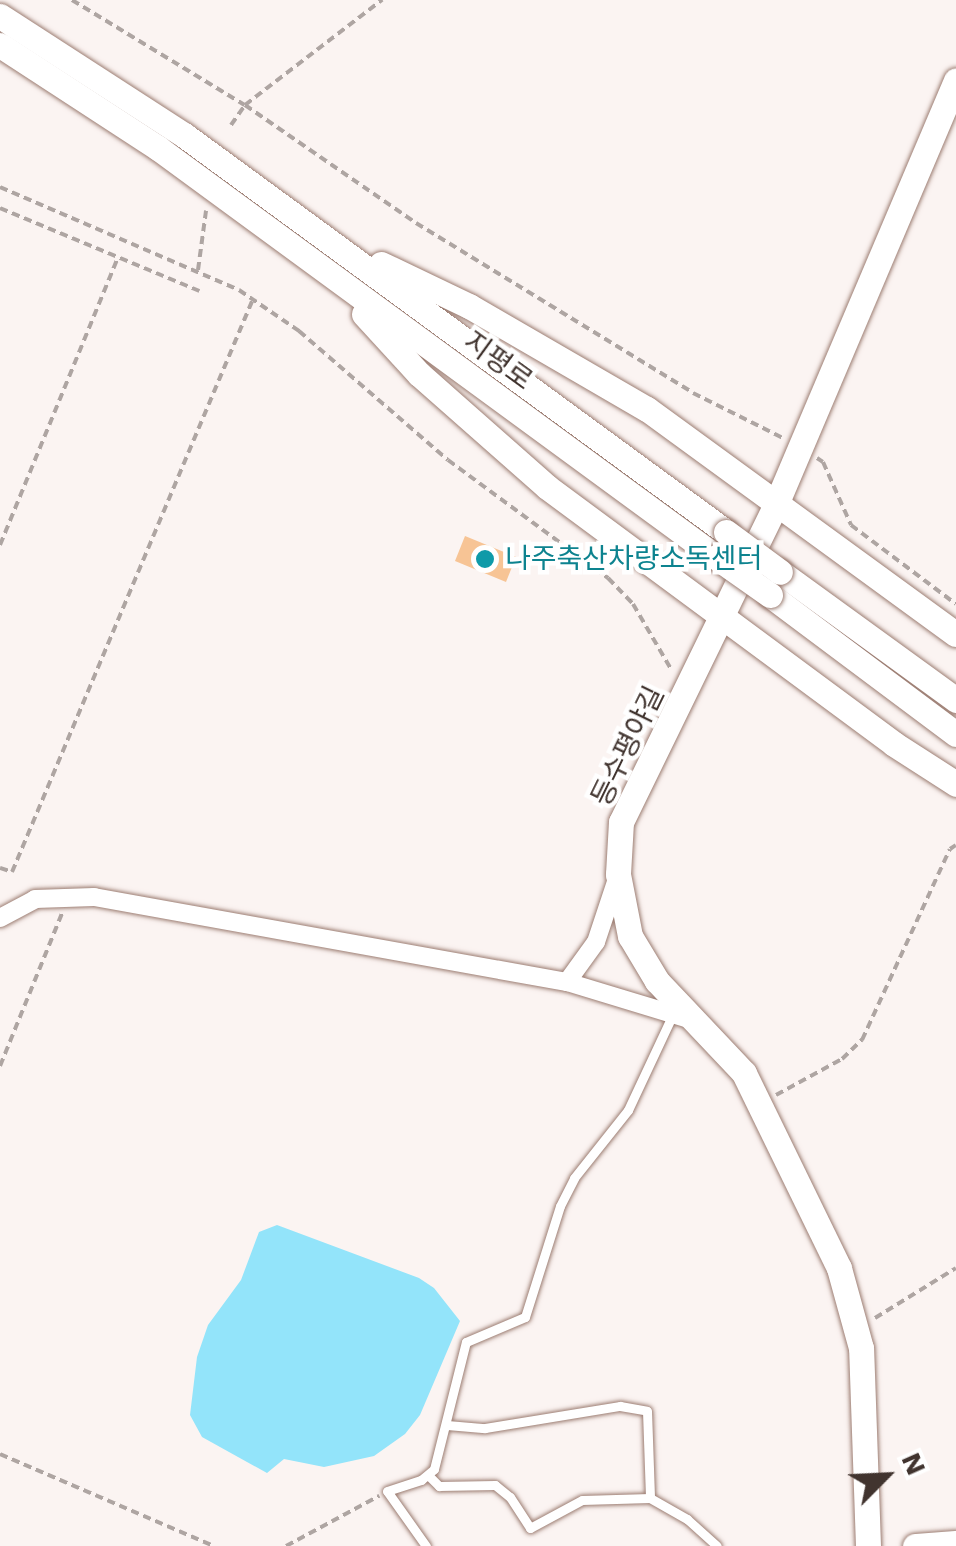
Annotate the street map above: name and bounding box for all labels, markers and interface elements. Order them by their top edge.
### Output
street label: 지평로 [457,325,539,397]
place label: 나주축산차량소독센터 [505,542,763,576]
marker: 나주축산차량소독센터 [474,548,496,570]
street label: 등수평야길 [585,681,671,811]
north arrow [836,1426,936,1526]
text: N [895,1447,933,1480]

